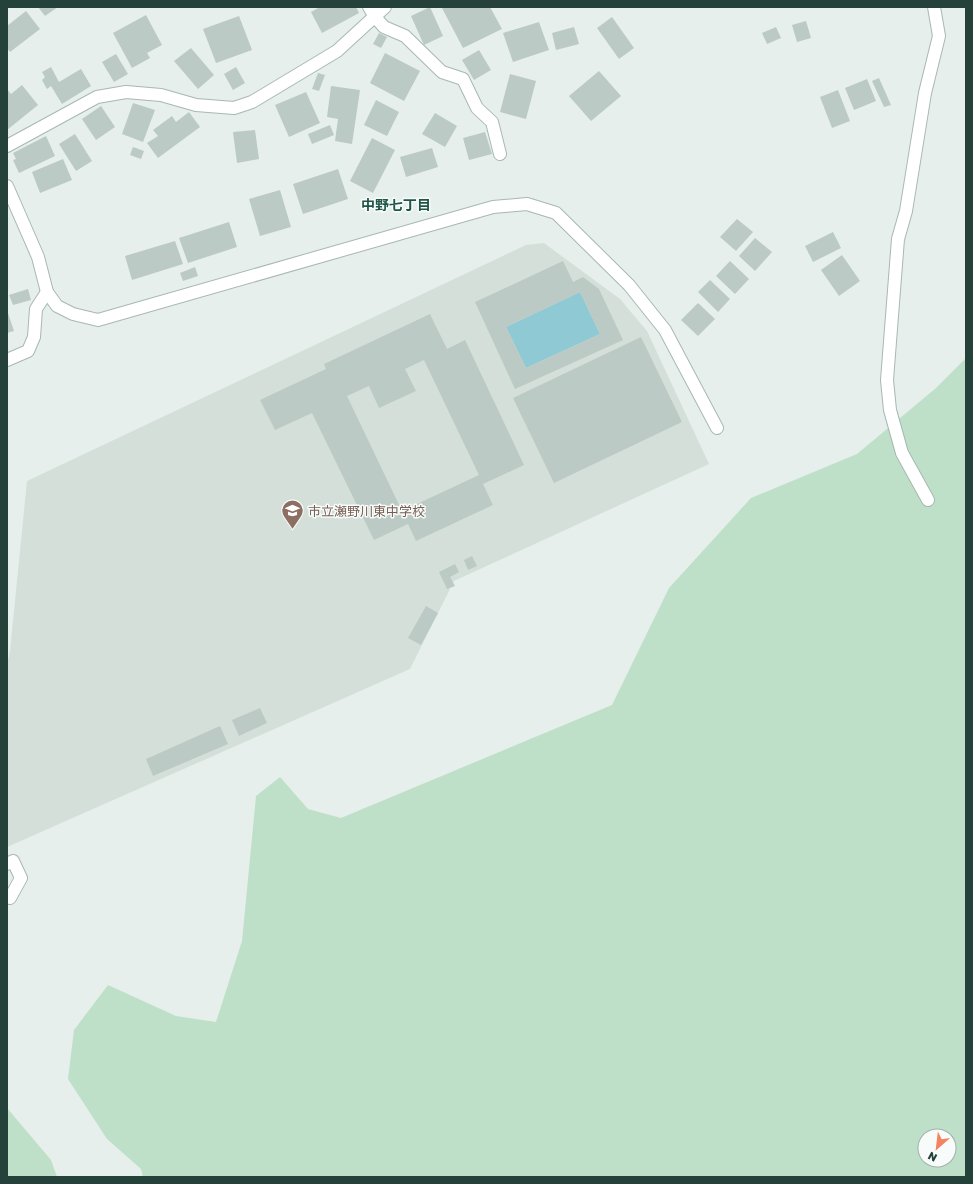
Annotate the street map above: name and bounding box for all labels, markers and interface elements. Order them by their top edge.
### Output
district label: 中野七丁目 [361,196,431,213]
school or university icon: 市立瀬野川東中学校 [279,498,305,531]
place label: 市立瀬野川東中学校 [308,503,425,519]
north arrow [917,1128,957,1168]
text: N [925,1150,939,1165]

